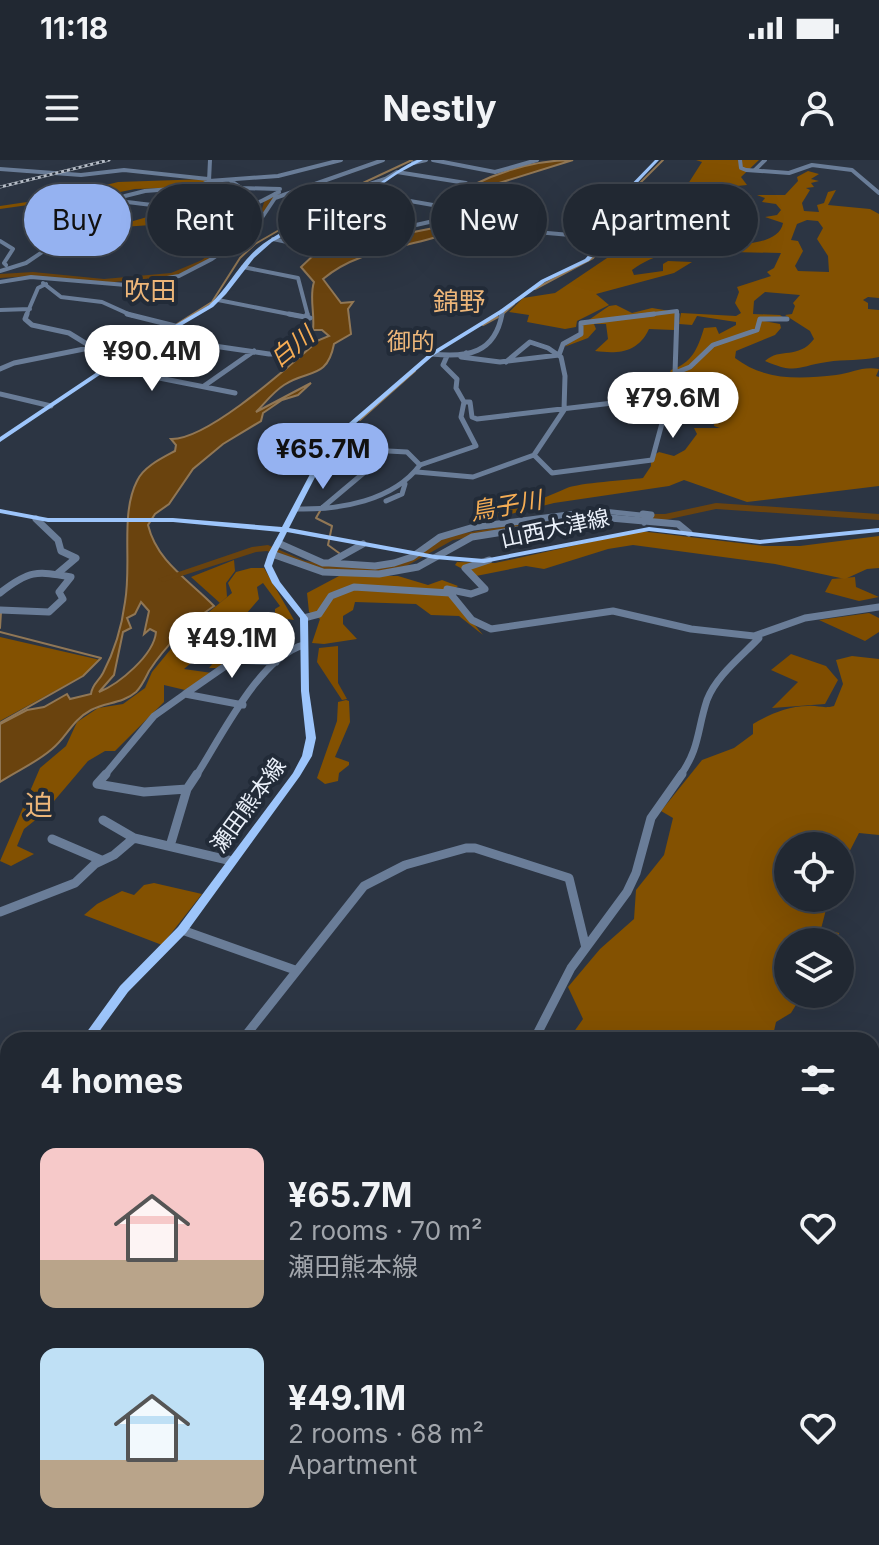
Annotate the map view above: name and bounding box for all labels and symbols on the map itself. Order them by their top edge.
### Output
district label: 吹田 [124,275,176,306]
district label: 錦野 [433,286,485,317]
water label: 白川 [264,318,322,373]
pin: ¥90.4M [87,325,217,393]
district label: 御的 [387,327,435,356]
pin: ¥79.6M [608,372,738,440]
pin: ¥65.7M [258,423,388,491]
water label: 鳥子川 [468,484,547,526]
street label: 山西大津線 [498,504,612,552]
pin: ¥49.1M [167,612,297,680]
street label: 瀬田熊本線 [205,753,291,857]
district label: 迫 [25,788,53,822]

